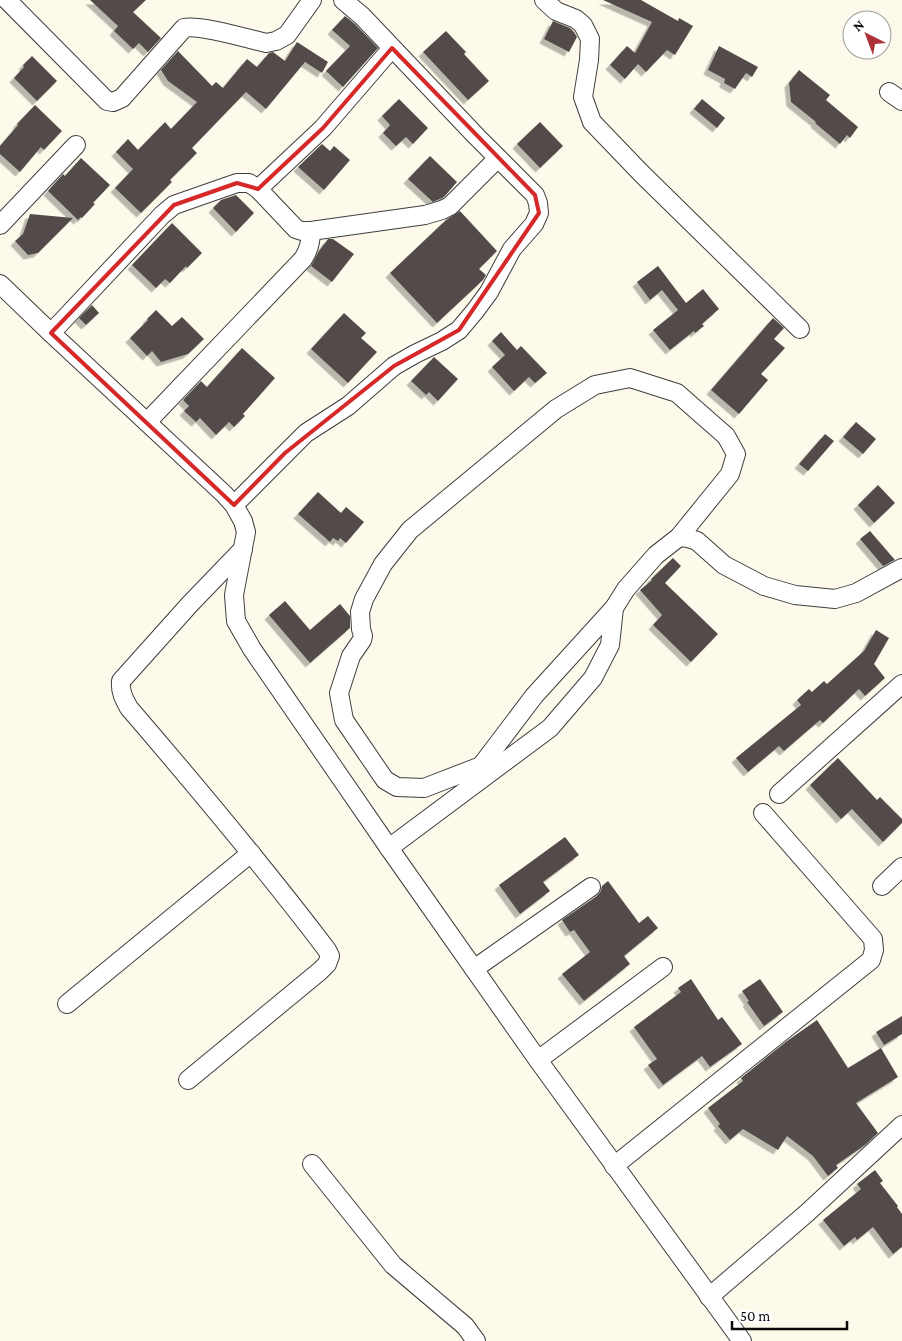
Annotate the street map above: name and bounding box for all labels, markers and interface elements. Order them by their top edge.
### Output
north arrow [842,10,892,60]
text: N [849,16,868,34]
scale bar [732,1298,847,1330]
text: 50 m [740,1308,770,1324]

